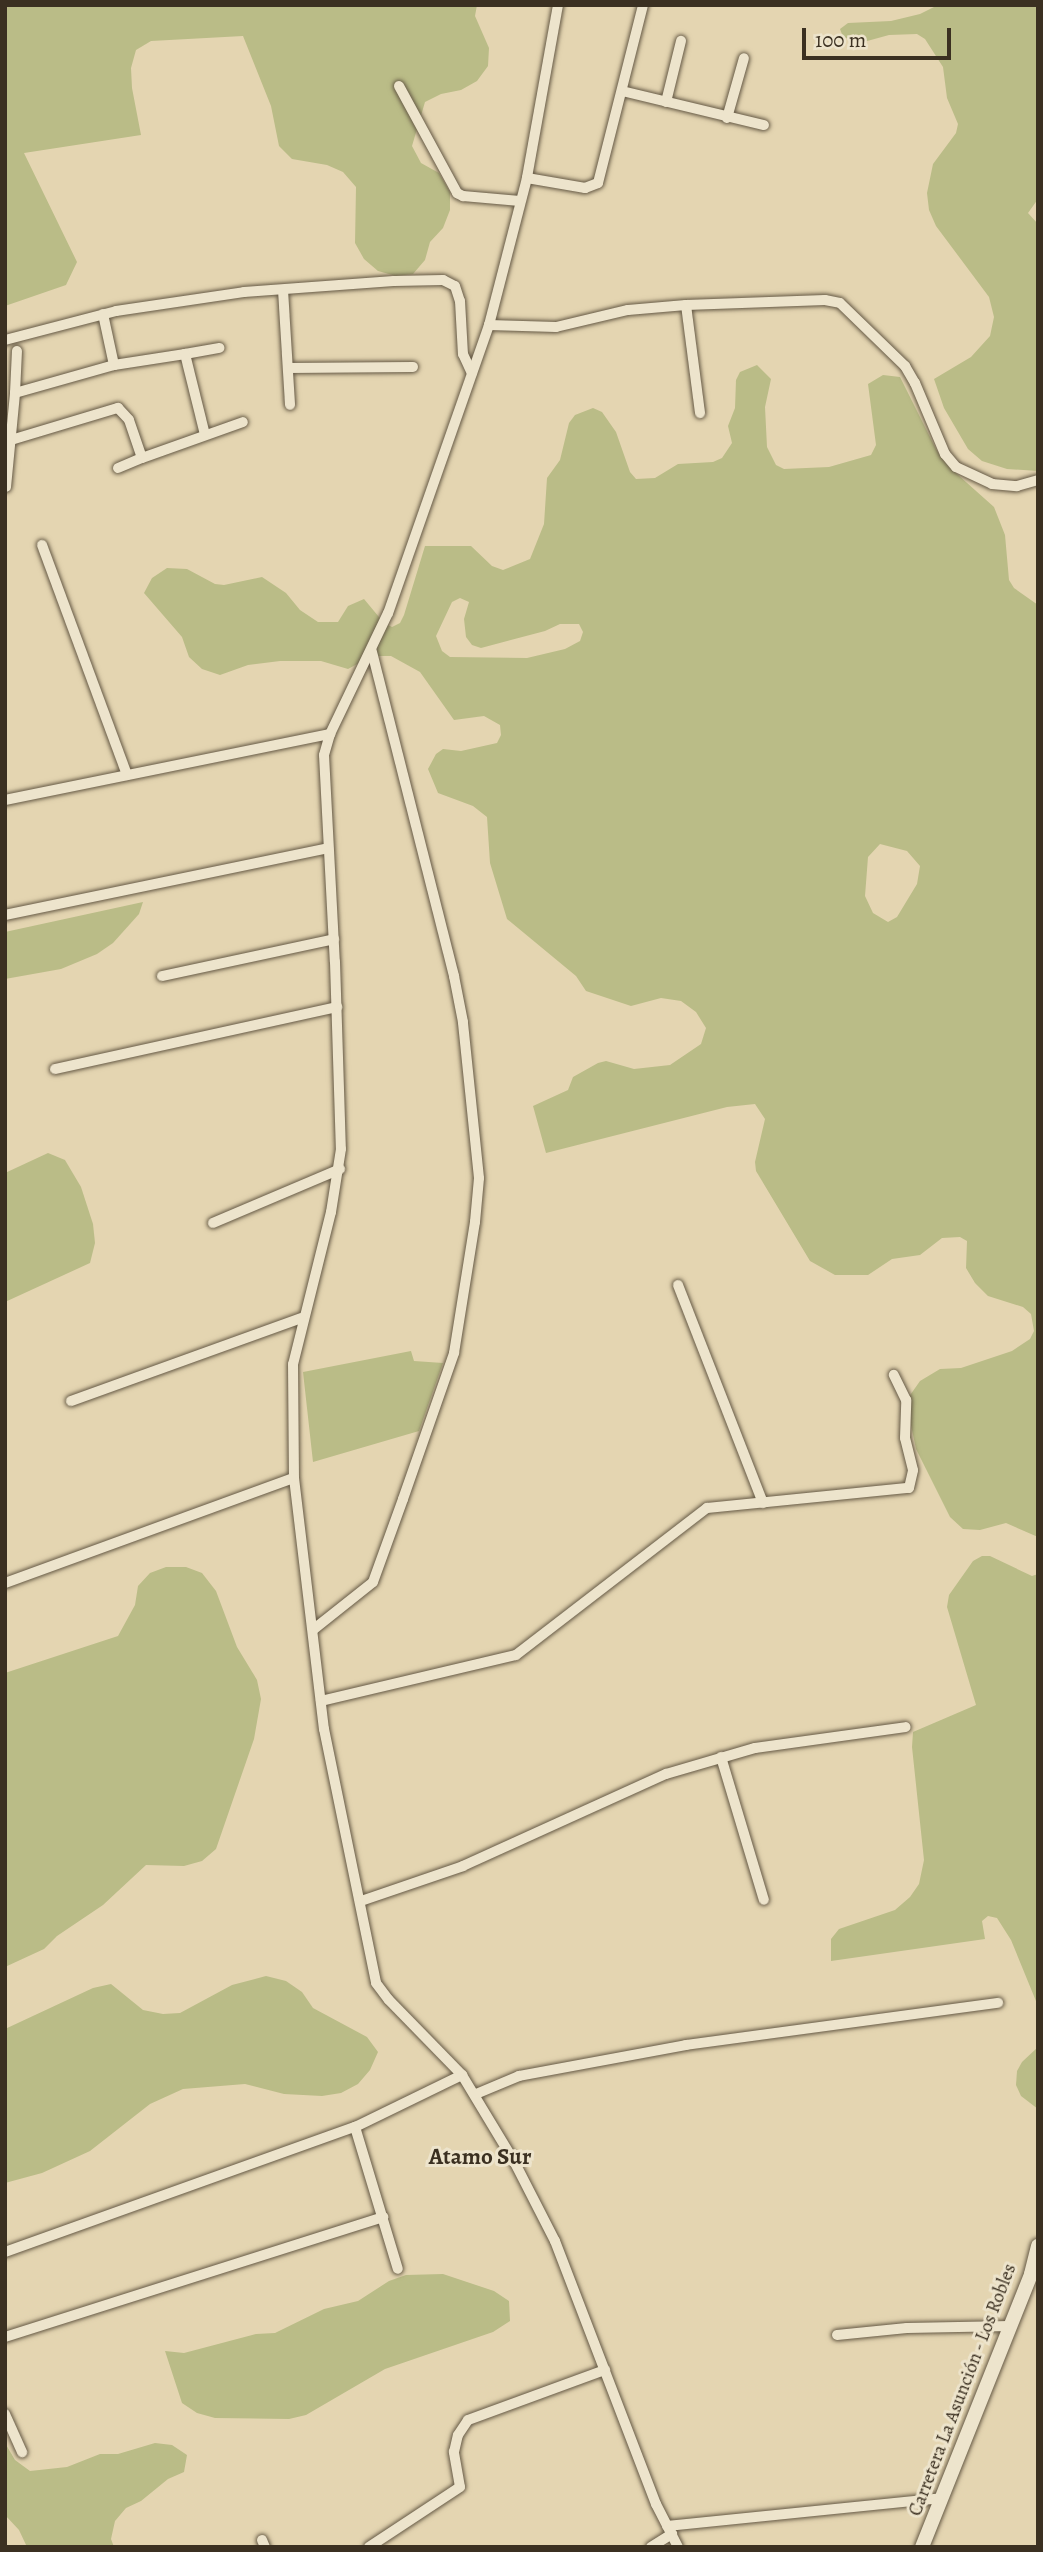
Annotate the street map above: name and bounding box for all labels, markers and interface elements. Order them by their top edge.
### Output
scale bar [805,14,954,58]
text: 100 m [815,26,866,54]
district label: Atamo Sur [429,2143,531,2171]
street label: Carretera La Asunción - Los Robles [904,2260,1022,2520]

